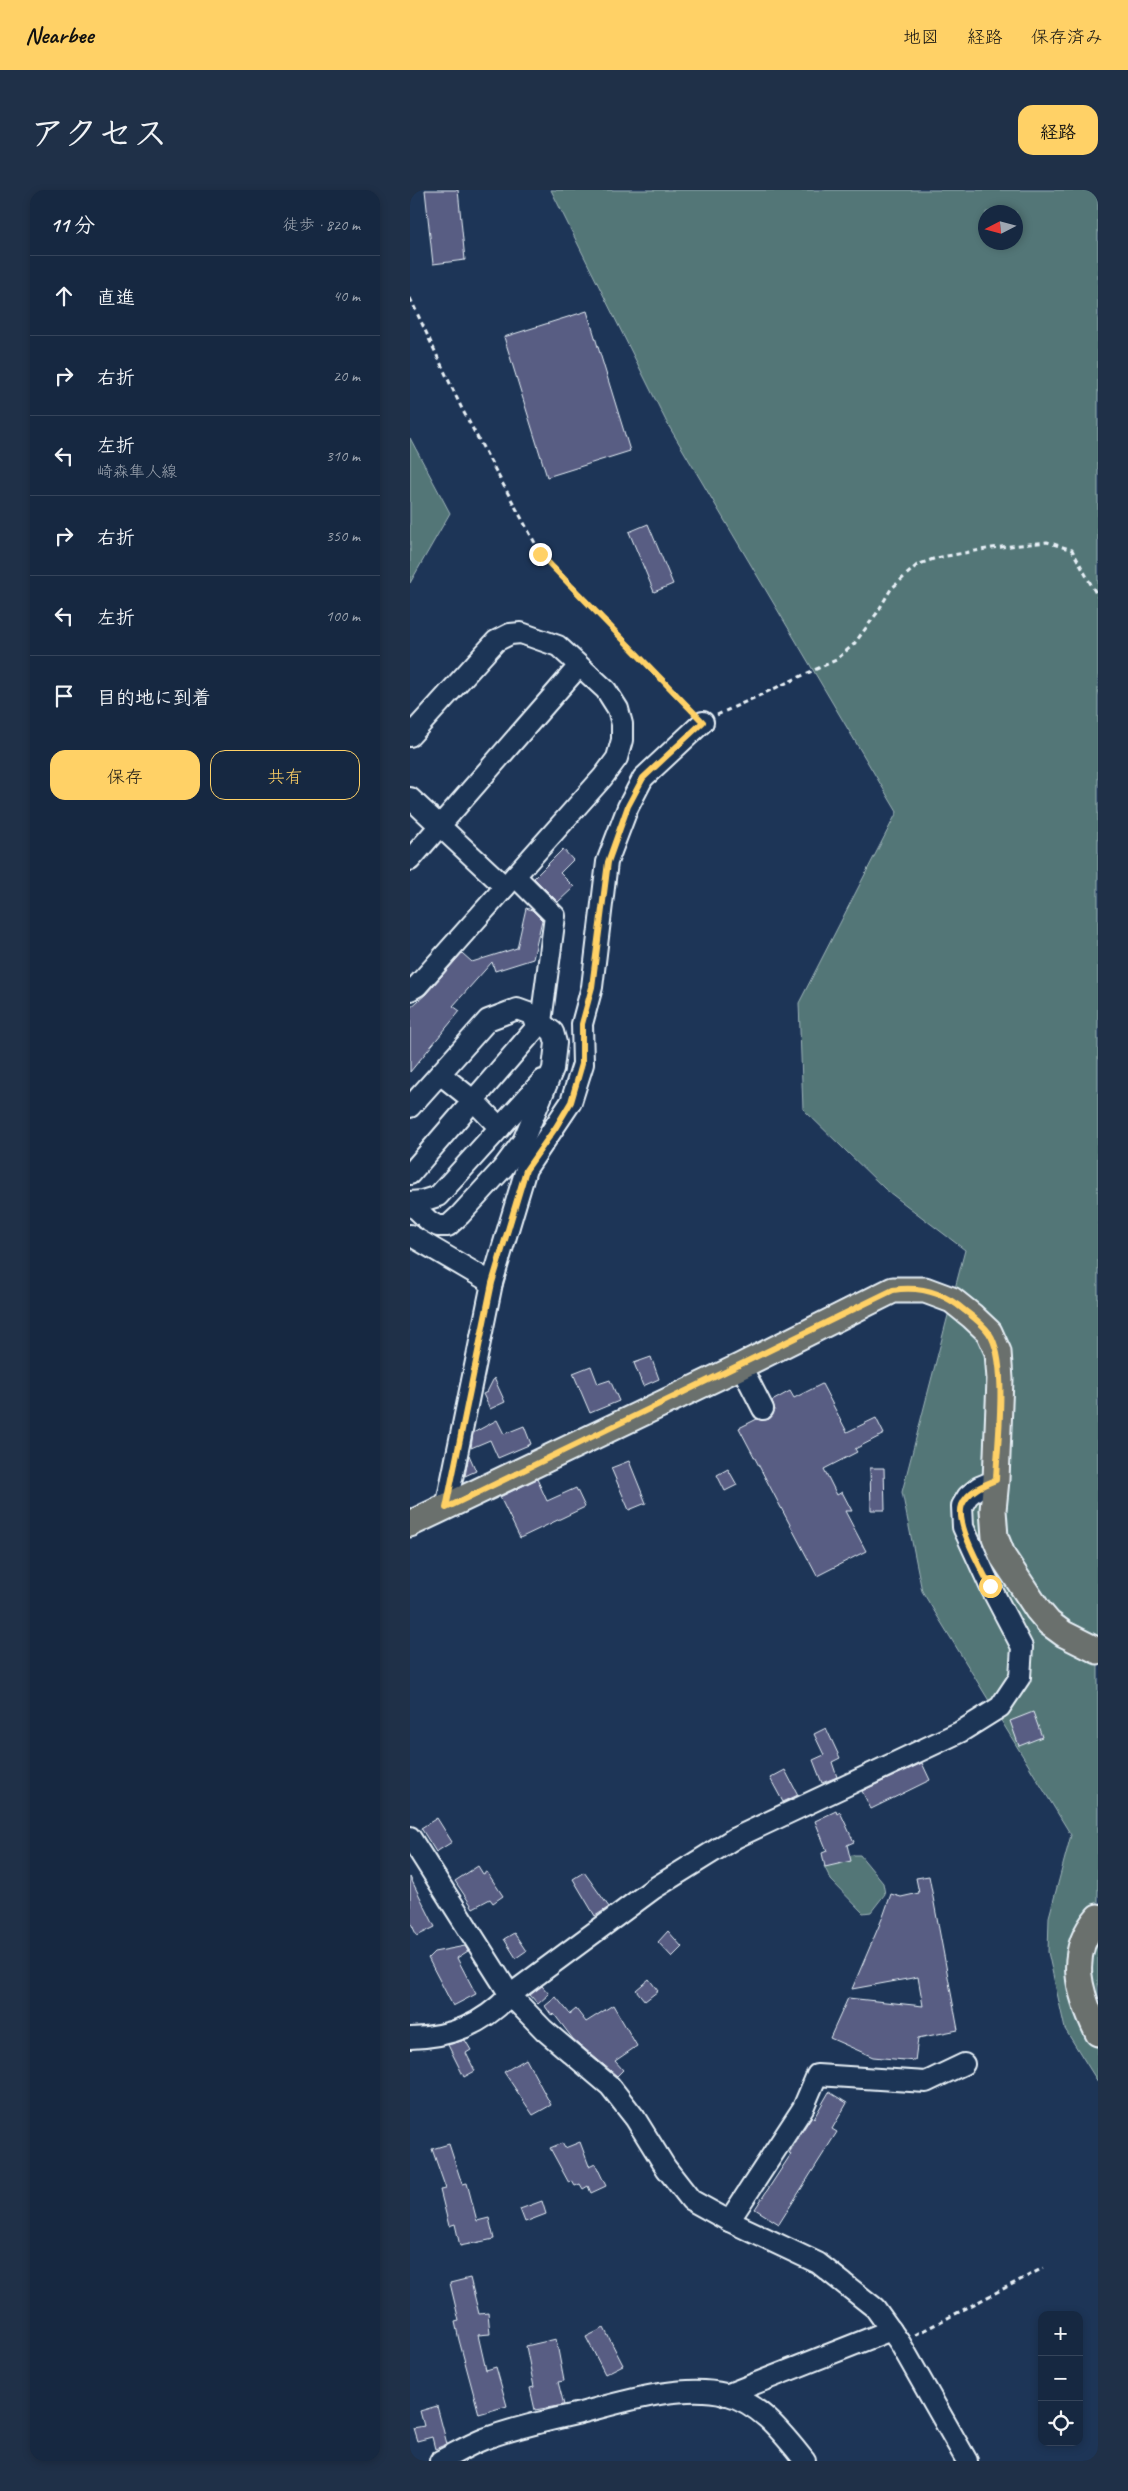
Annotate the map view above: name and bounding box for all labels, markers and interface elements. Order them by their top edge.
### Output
text: Nearbee [25,20,93,50]
text: 地図 [903,26,939,48]
text: 経路 [967,26,1003,48]
text: 保存済み [1031,26,1103,48]
button: 経路 [1018,105,1098,155]
text: アクセス [30,111,168,156]
north arrow [978,205,1023,250]
text: 11 分 [50,212,95,238]
text: 徒歩 · 820 m [283,215,360,235]
icon: ahead [50,282,78,310]
text: 直進 [97,286,135,310]
text: 40 m [333,286,360,306]
icon: right [50,362,78,390]
text: 右折 [97,366,135,390]
text: 20 m [333,366,360,386]
text: 左折 [97,434,135,458]
icon: left [50,442,78,470]
text: 310 m [326,446,360,466]
text: 崎森隼人線 [97,462,177,482]
icon: right [50,522,78,550]
text: 右折 [97,526,135,550]
text: 350 m [326,526,360,546]
route end [529,543,552,566]
icon: left [50,602,78,630]
text: 左折 [97,606,135,630]
text: 100 m [326,606,360,626]
icon: arrive [50,682,78,710]
text: 目的地に到着 [97,686,211,710]
button: 保存 [50,750,200,800]
button: 共有 [210,750,360,800]
route start [979,1575,1002,1598]
map controls [1038,2311,1083,2446]
button: + [1038,2311,1083,2356]
button: − [1038,2356,1083,2401]
button: locate [1038,2401,1083,2446]

